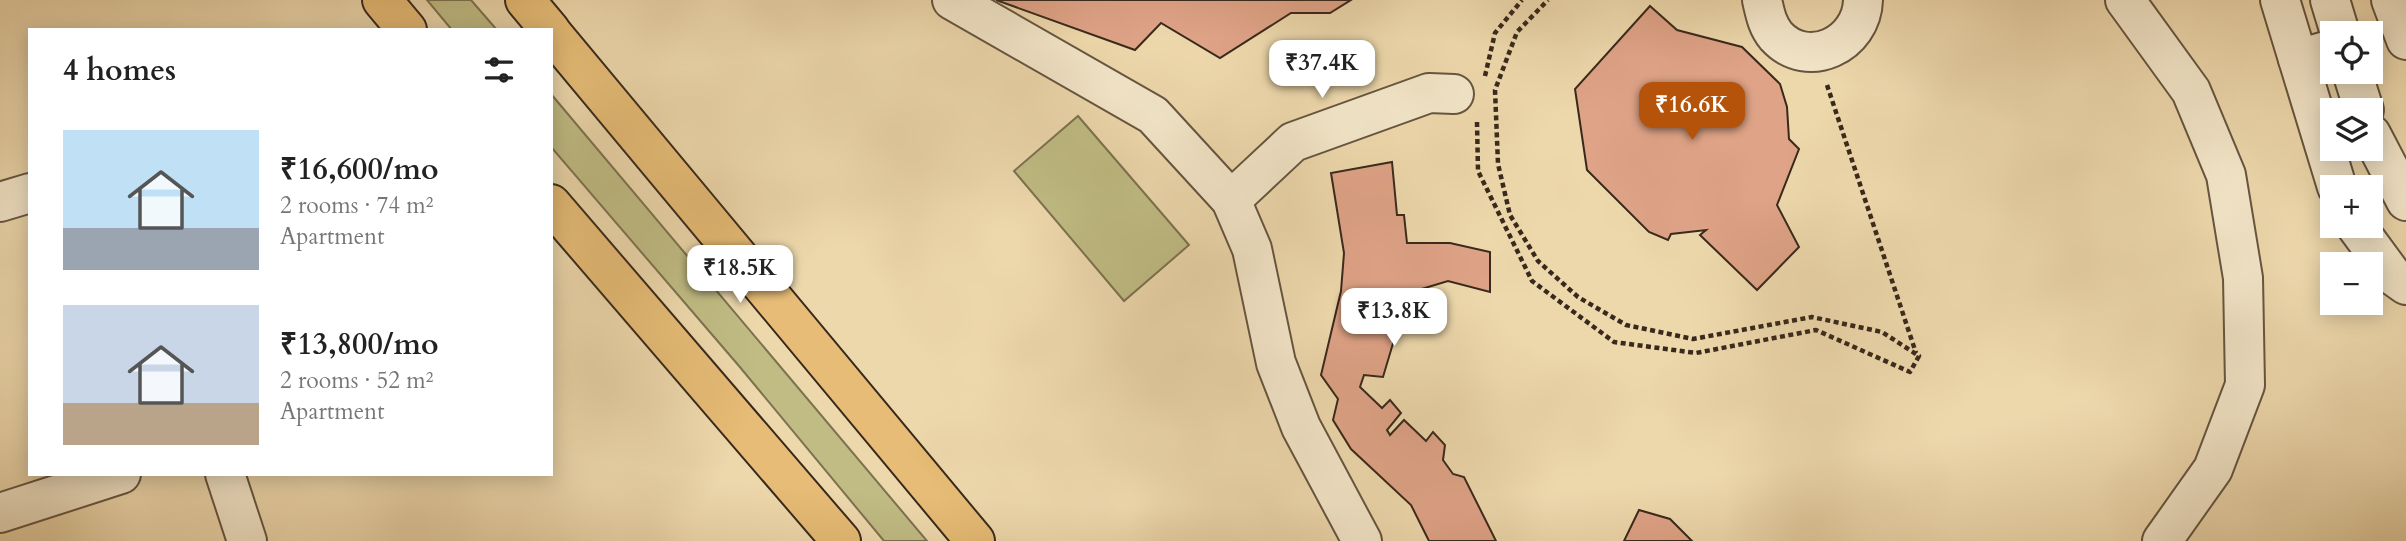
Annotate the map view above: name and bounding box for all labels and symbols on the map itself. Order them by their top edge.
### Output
pin: ₹37.4K [1265,41,1379,100]
pin: ₹16.6K [1635,82,1749,142]
pin: ₹18.5K [683,246,797,305]
pin: ₹13.8K [1337,288,1451,348]

